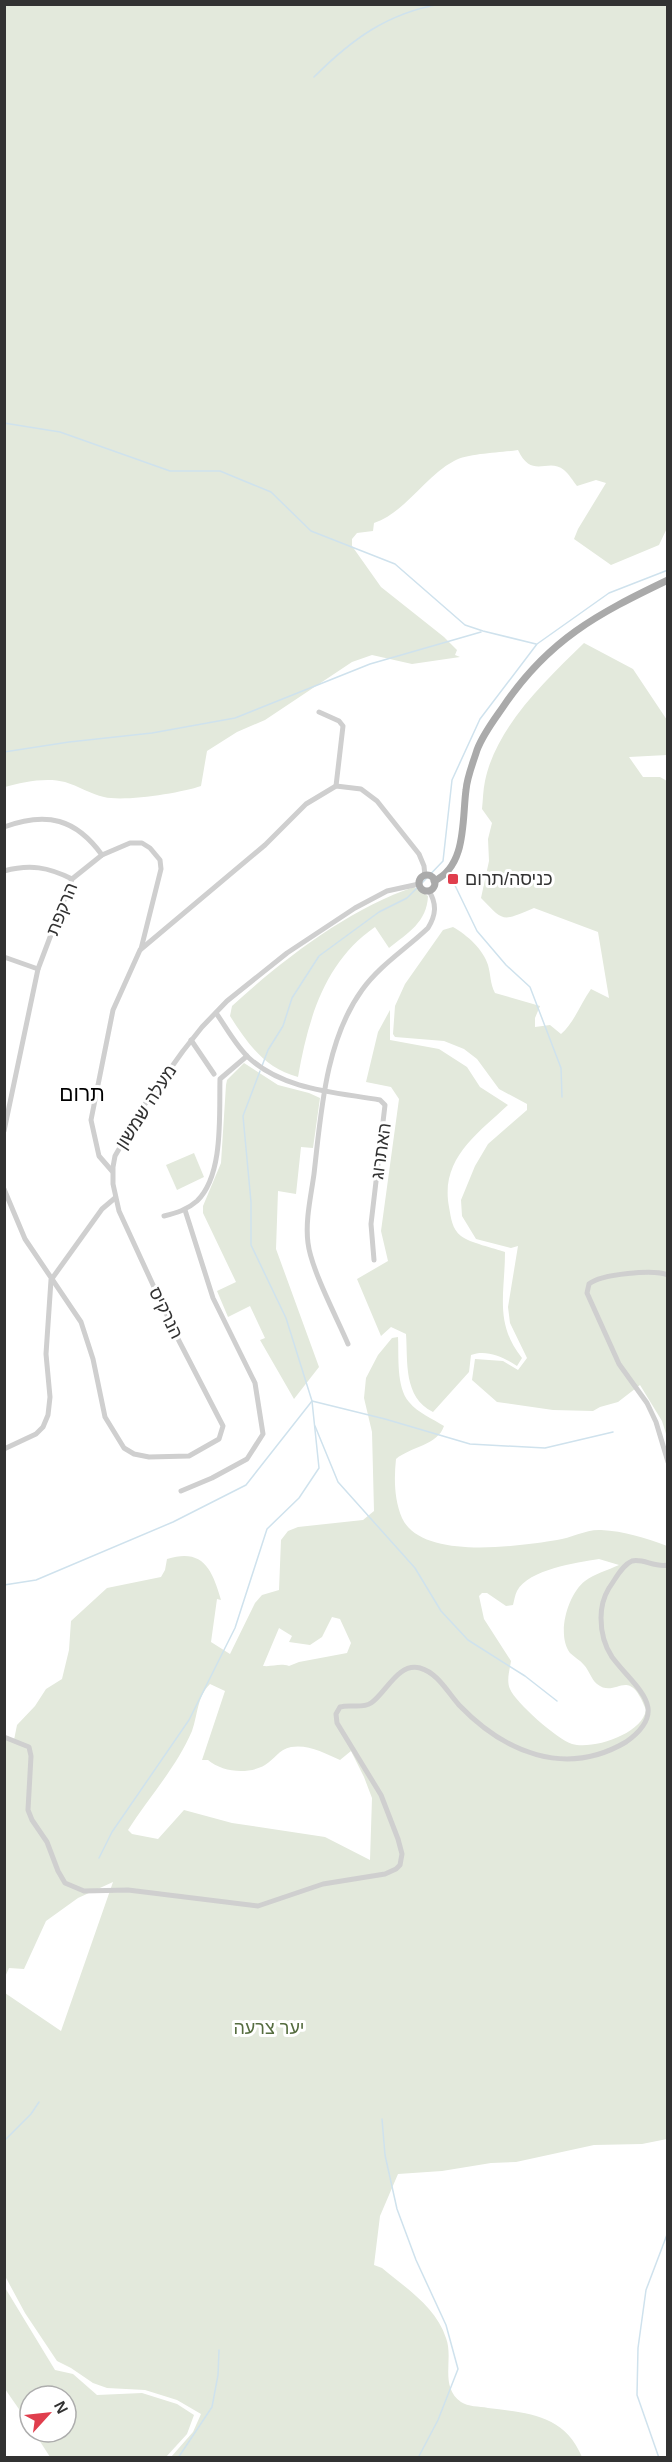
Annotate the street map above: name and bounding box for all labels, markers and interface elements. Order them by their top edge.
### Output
place label: כניסה/תרום [465,869,553,889]
marker: כניסה/תרום [446,872,460,886]
street label: הרקפת [42,880,82,938]
street label: מעלה שמשון [111,1061,181,1153]
district label: תרום [59,1082,105,1105]
street label: האתרוג [367,1121,395,1181]
street label: הנרקיס [145,1284,187,1342]
park label: יער צרעה [233,2018,305,2038]
north arrow [18,2384,78,2444]
text: N [51,2398,71,2416]

